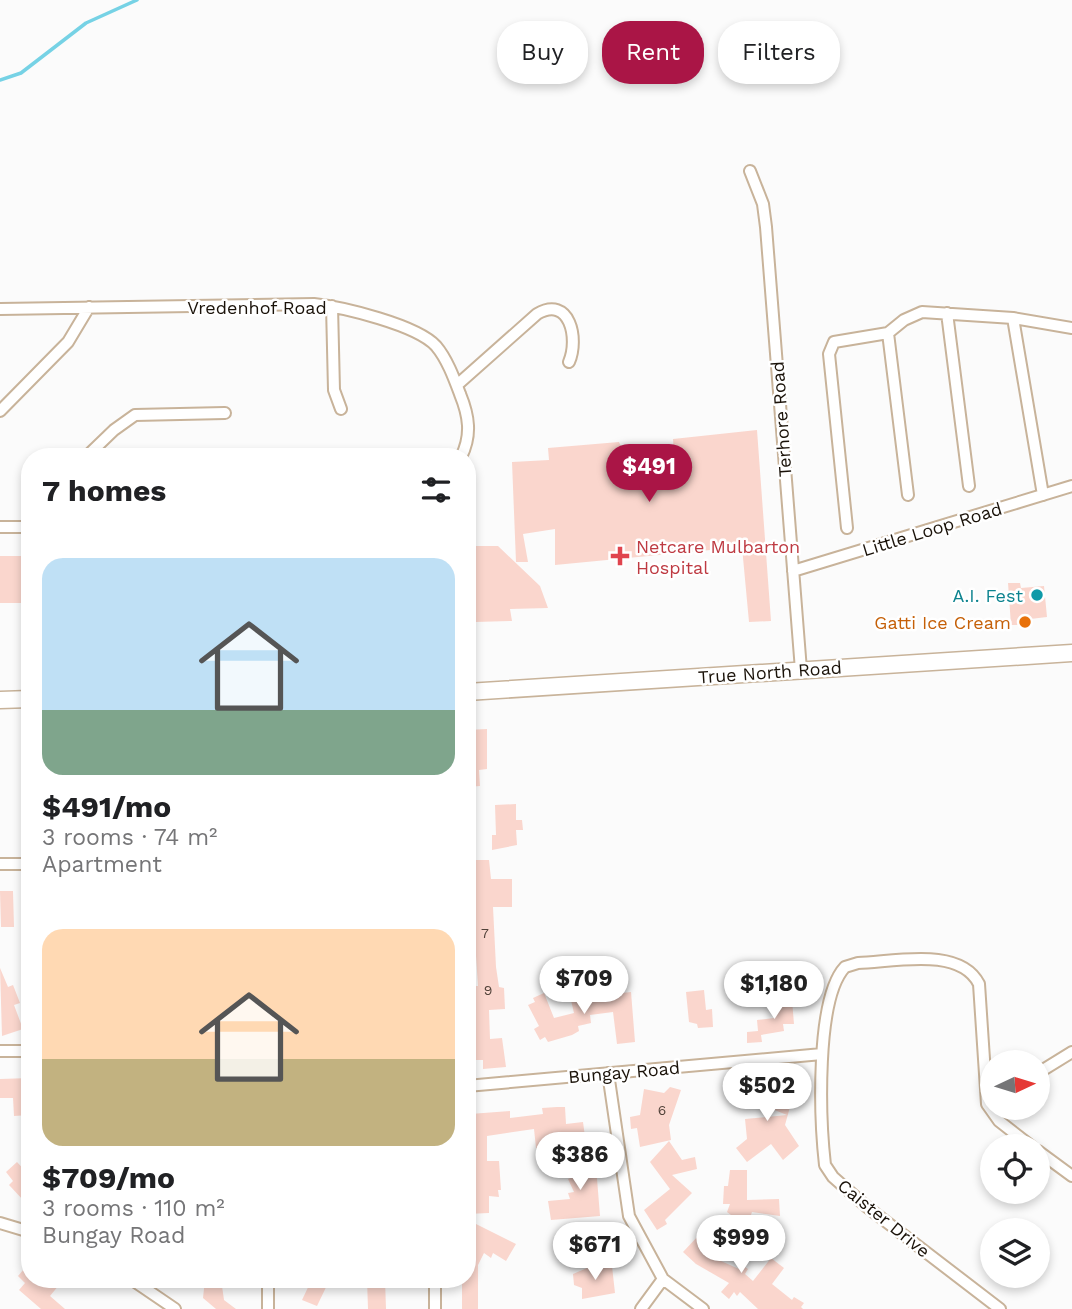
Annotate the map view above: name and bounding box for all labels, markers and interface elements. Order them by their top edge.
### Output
chip: Buy [497,21,588,84]
chip: Rent [602,21,704,84]
chip: Filters [718,21,840,84]
street label: Vredenhof Road [187,297,327,318]
street label: Terhore Road [766,360,796,478]
pin: $491 [608,444,690,504]
text: $491 [622,453,676,480]
icon: filters [417,471,455,509]
text: 7 homes [42,473,166,508]
street label: Little Loop Road [860,498,1004,560]
place label: Netcare Mulbarton Hospital [636,536,800,578]
marker: Netcare Mulbarton Hospital [610,546,630,566]
place label: A.I. Fest [952,585,1023,606]
marker: A.I. Fest [1029,587,1045,603]
icon: home [186,603,312,729]
place label: Gatti Ice Cream [874,612,1011,633]
marker: Gatti Ice Cream [1017,614,1033,630]
street label: True North Road [697,657,843,687]
text: $491/mo [42,789,171,824]
text: 3 rooms · 74 m² [42,824,217,851]
text: Apartment [42,851,162,878]
house number: 7 [481,925,489,941]
pin: $709 [543,956,625,1016]
pin: $1,180 [717,962,831,1021]
text: $709 [555,965,613,992]
text: $1,180 [740,970,808,997]
icon: home [186,974,312,1100]
house number: 9 [484,982,492,998]
north arrow [980,1050,1050,1120]
map controls [980,1050,1050,1288]
street label: Bungay Road [567,1057,681,1087]
pin: $502 [726,1064,808,1123]
text: $502 [739,1072,795,1099]
house number: 6 [658,1102,666,1118]
pin: $386 [539,1132,621,1192]
button: locate [980,1134,1050,1204]
text: $386 [552,1141,608,1168]
text: $709/mo [42,1160,175,1195]
street label: Caister Drive [834,1174,934,1262]
text: 3 rooms · 110 m² [42,1195,225,1222]
pin: $999 [700,1216,782,1275]
button: layers [980,1218,1050,1288]
text: Bungay Road [42,1222,185,1249]
pin: $671 [554,1222,636,1282]
text: $999 [712,1224,770,1251]
text: $671 [569,1231,621,1258]

